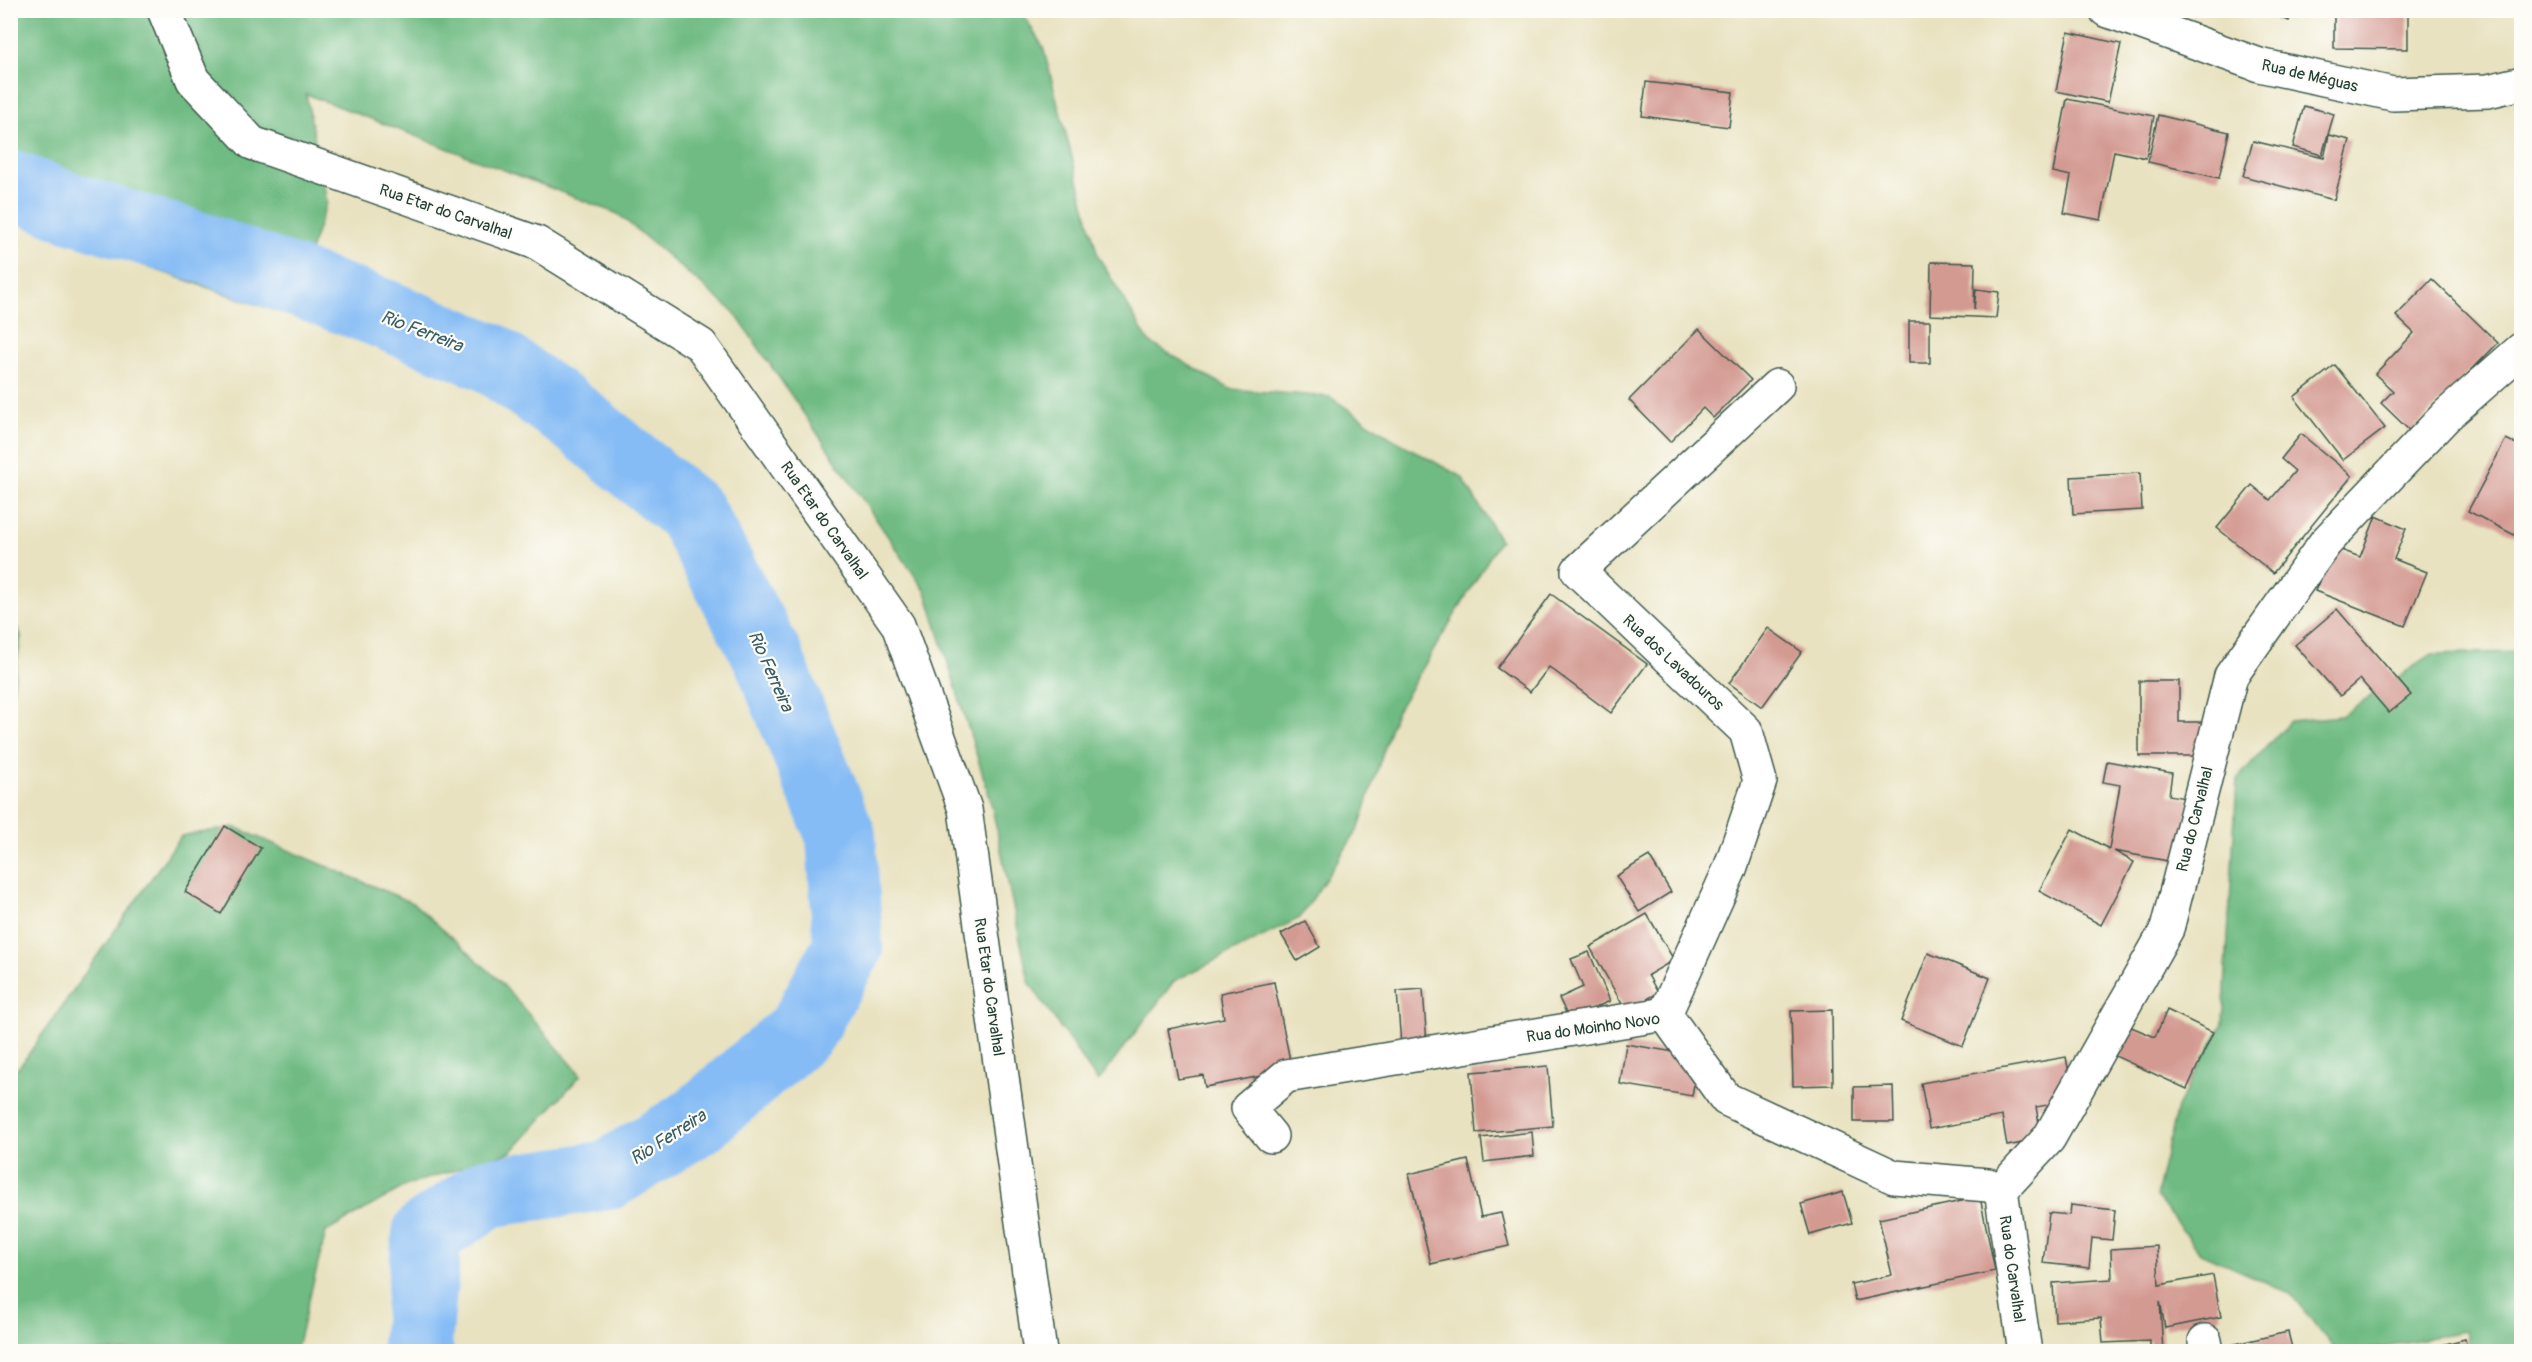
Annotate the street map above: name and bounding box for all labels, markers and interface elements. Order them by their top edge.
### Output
street label: Rua de Méguas [2260,55,2360,97]
street label: Rua Etar do Carvalhal [376,180,515,244]
water label: Rio Ferreira [378,305,467,358]
street label: Rua Etar do Carvalhal [776,458,872,583]
street label: Rua dos Lavadouros [1618,611,1728,715]
water label: Rio Ferreira [743,627,799,717]
street label: Rua do Carvalhal [2172,764,2218,874]
street label: Rua Etar do Carvalhal [969,917,1009,1058]
street label: Rua do Moinho Novo [1525,1009,1661,1047]
water label: Rio Ferreira [626,1104,712,1170]
street label: Rua do Carvalhal [1995,1214,2029,1324]

